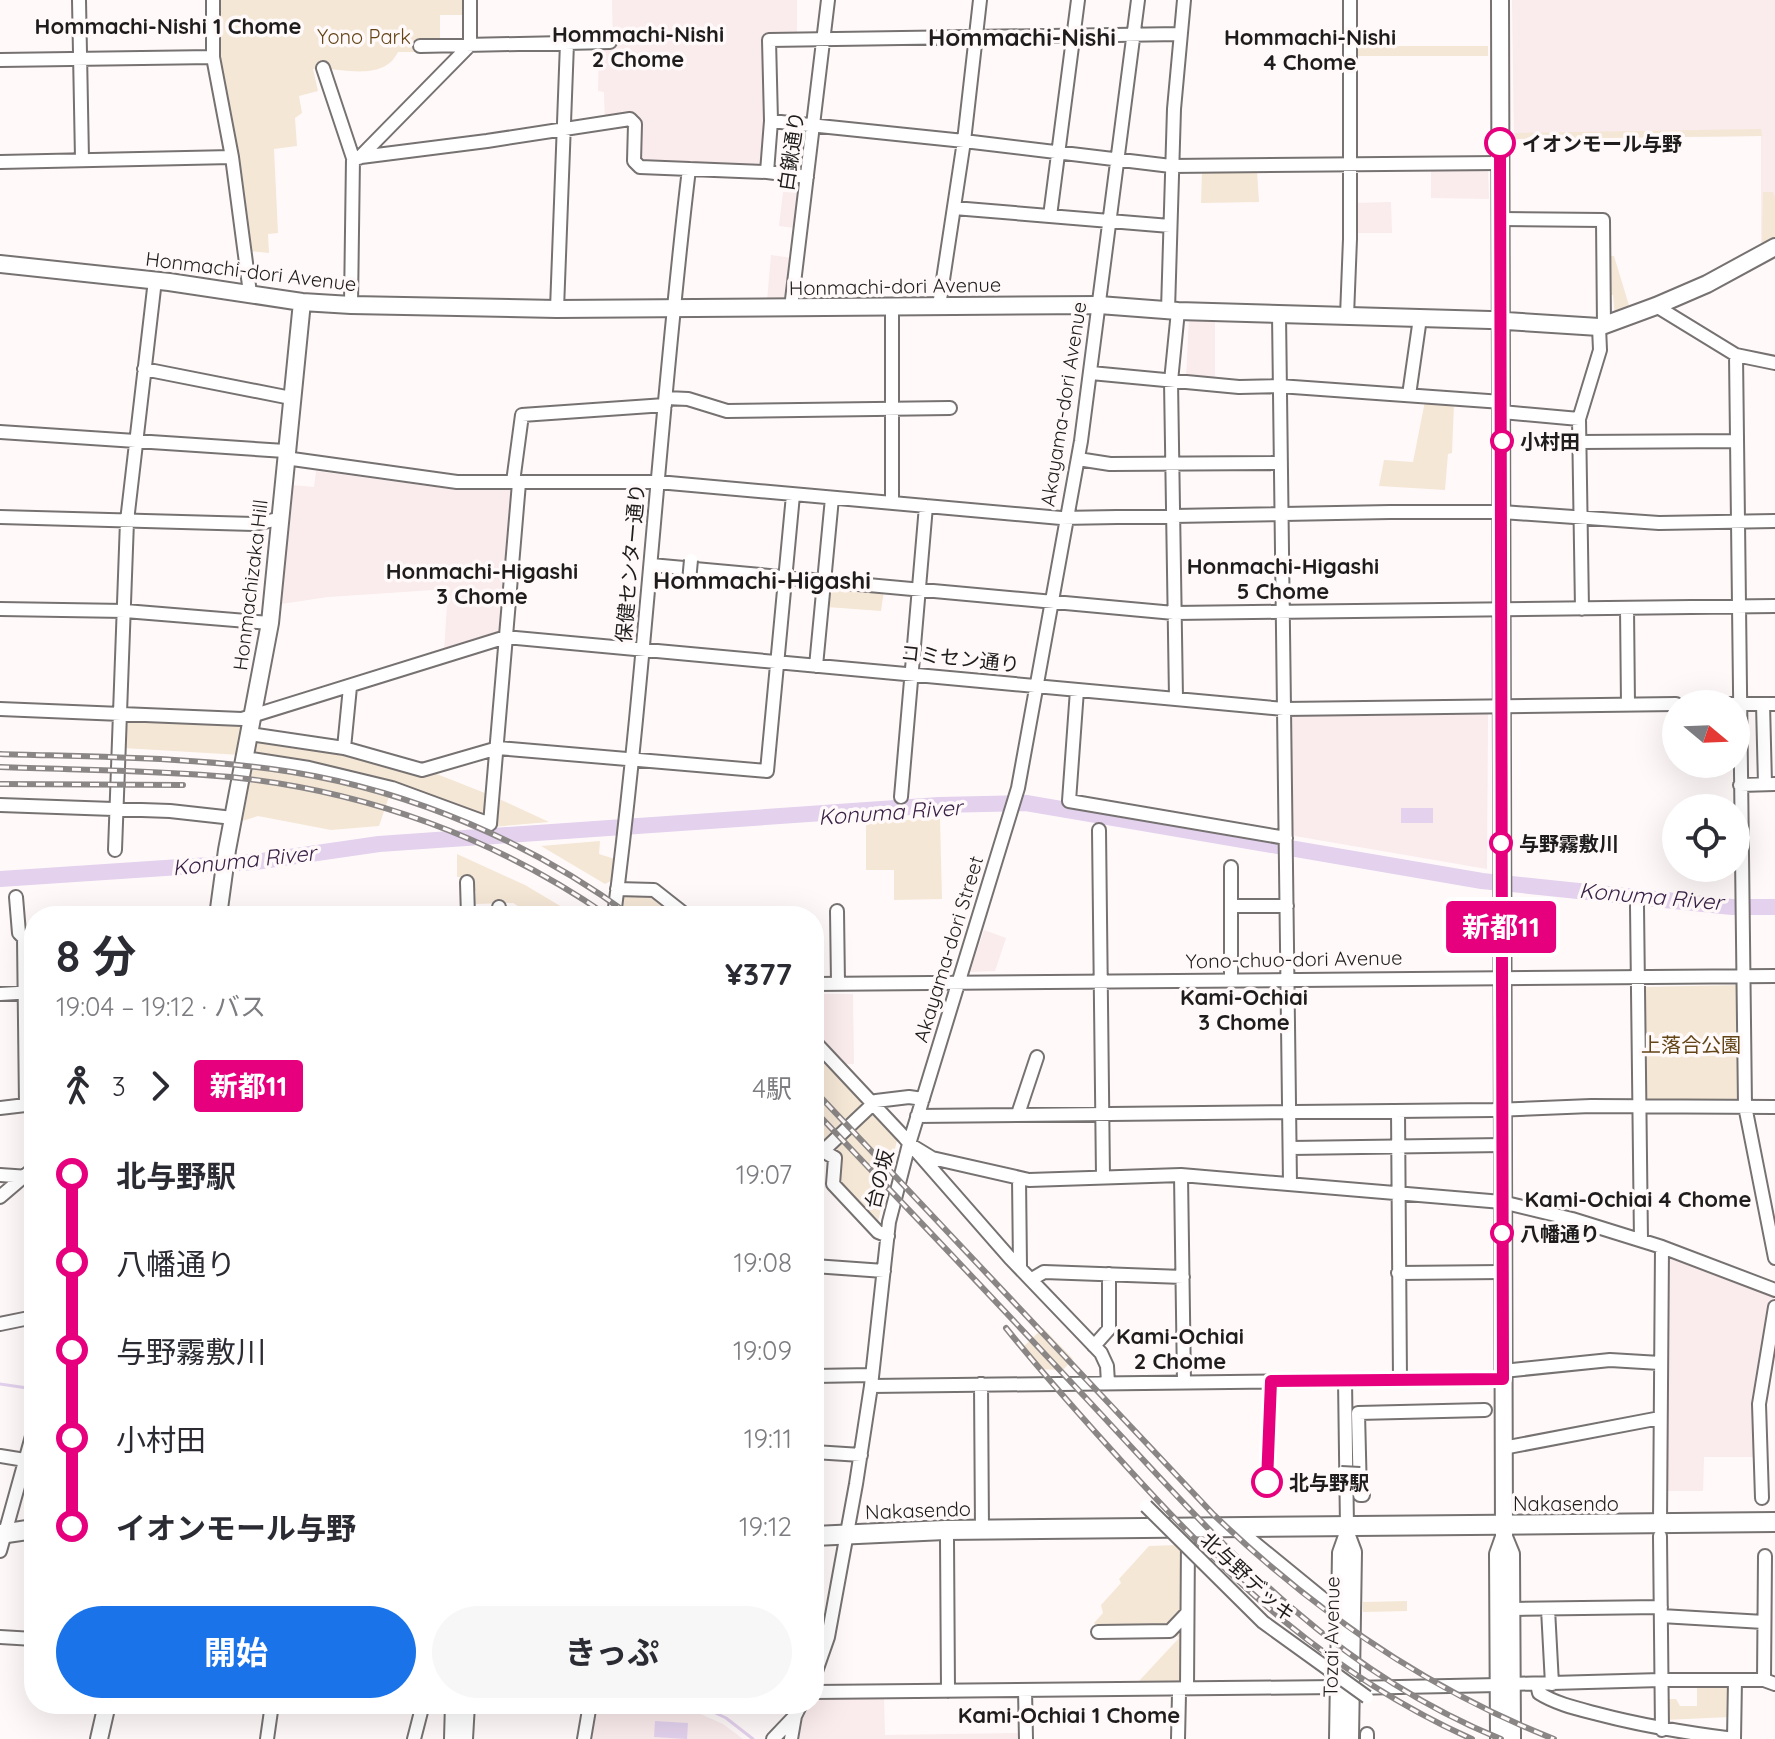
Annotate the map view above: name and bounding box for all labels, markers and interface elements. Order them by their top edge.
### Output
district label: Hommachi-Nishi 1 Chome [35,12,301,40]
district label: Hommachi-Nishi 2 Chome [552,20,724,73]
district label: Hommachi-Nishi [928,22,1116,52]
district label: Hommachi-Nishi 4 Chome [1224,23,1396,76]
park label: Yono Park [317,24,411,49]
street label: 白鍬通り [773,110,809,192]
marker: イオンモール与野 [1485,128,1515,158]
place label: イオンモール与野 [1522,131,1682,156]
street label: Honmachi-dori Avenue [144,246,358,296]
street label: Honmachi-dori Avenue [789,272,1001,300]
street label: Akayama-dori Avenue [1034,300,1092,508]
place label: 小村田 [1520,429,1580,454]
marker: 小村田 [1491,430,1513,452]
street label: 保健センター通り [611,482,649,644]
street label: Honmachizaka Hill [227,498,273,672]
district label: Honmachi-Higashi 5 Chome [1187,552,1379,605]
district label: Honmachi-Higashi 3 Chome [386,557,578,610]
district label: Hommachi-Higashi [653,565,871,595]
street label: コミセン通り [899,639,1021,677]
north arrow [1662,690,1750,778]
map controls [1662,690,1750,882]
water label: Konuma River [817,793,965,831]
button: locate [1662,794,1750,882]
place label: 与野霧敷川 [1519,831,1619,856]
marker: 与野霧敷川 [1490,832,1512,854]
water label: Konuma River [171,838,320,881]
street label: Akayama-dori Street [908,853,988,1045]
water label: Konuma River [1578,876,1727,916]
line badge: 新都11 [1445,901,1557,953]
text: 新都11 [1462,909,1540,944]
text: 8 分 [56,928,136,983]
street label: Yono-chuo-dori Avenue [1185,945,1403,973]
text: ¥377 [725,955,792,993]
district label: Kami-Ochiai 3 Chome [1180,983,1308,1036]
text: 19:04 – 19:12 · バス [56,990,266,1023]
park label: 上落合公園 [1641,1032,1741,1057]
icon: walk [56,1064,100,1108]
icon: forward [138,1064,182,1108]
text: 新都11 [210,1068,287,1103]
text: 3 [112,1070,126,1103]
text: 4駅 [752,1072,792,1105]
street label: 台の坂 [860,1147,898,1211]
text: 北与野駅 [116,1157,236,1195]
text: 19:07 [736,1158,792,1191]
district label: Kami-Ochiai 4 Chome [1525,1185,1751,1213]
place label: 八幡通り [1520,1221,1600,1246]
marker: 八幡通り [1491,1222,1513,1244]
text: 八幡通り [116,1245,236,1283]
text: 19:08 [733,1246,792,1279]
district label: Kami-Ochiai 2 Chome [1116,1322,1244,1375]
text: 与野霧敷川 [116,1333,266,1371]
text: 19:09 [733,1334,792,1367]
text: 小村田 [116,1421,206,1459]
text: 19:11 [744,1422,792,1455]
marker: 北与野駅 [1252,1467,1282,1497]
place label: 北与野駅 [1289,1470,1369,1495]
street label: Nakasendo [1513,1491,1619,1516]
street label: Nakasendo [865,1496,971,1524]
text: イオンモール与野 [116,1509,356,1547]
text: 19:12 [739,1510,792,1543]
street label: 北与野デッキ [1196,1527,1300,1627]
street label: Tozai Avenue [1317,1576,1345,1698]
button: 開始 [56,1606,416,1698]
button: きっぷ [432,1606,792,1698]
district label: Kami-Ochiai 1 Chome [958,1701,1180,1729]

